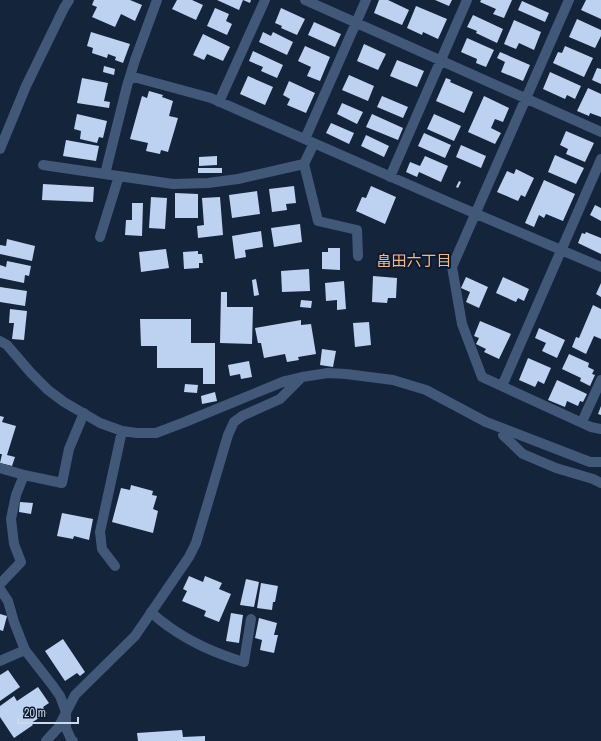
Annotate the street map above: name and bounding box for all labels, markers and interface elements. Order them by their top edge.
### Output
district label: 畠田六丁目 [376,250,452,271]
scale bar [18,699,78,725]
text: 20 m [24,705,46,721]

